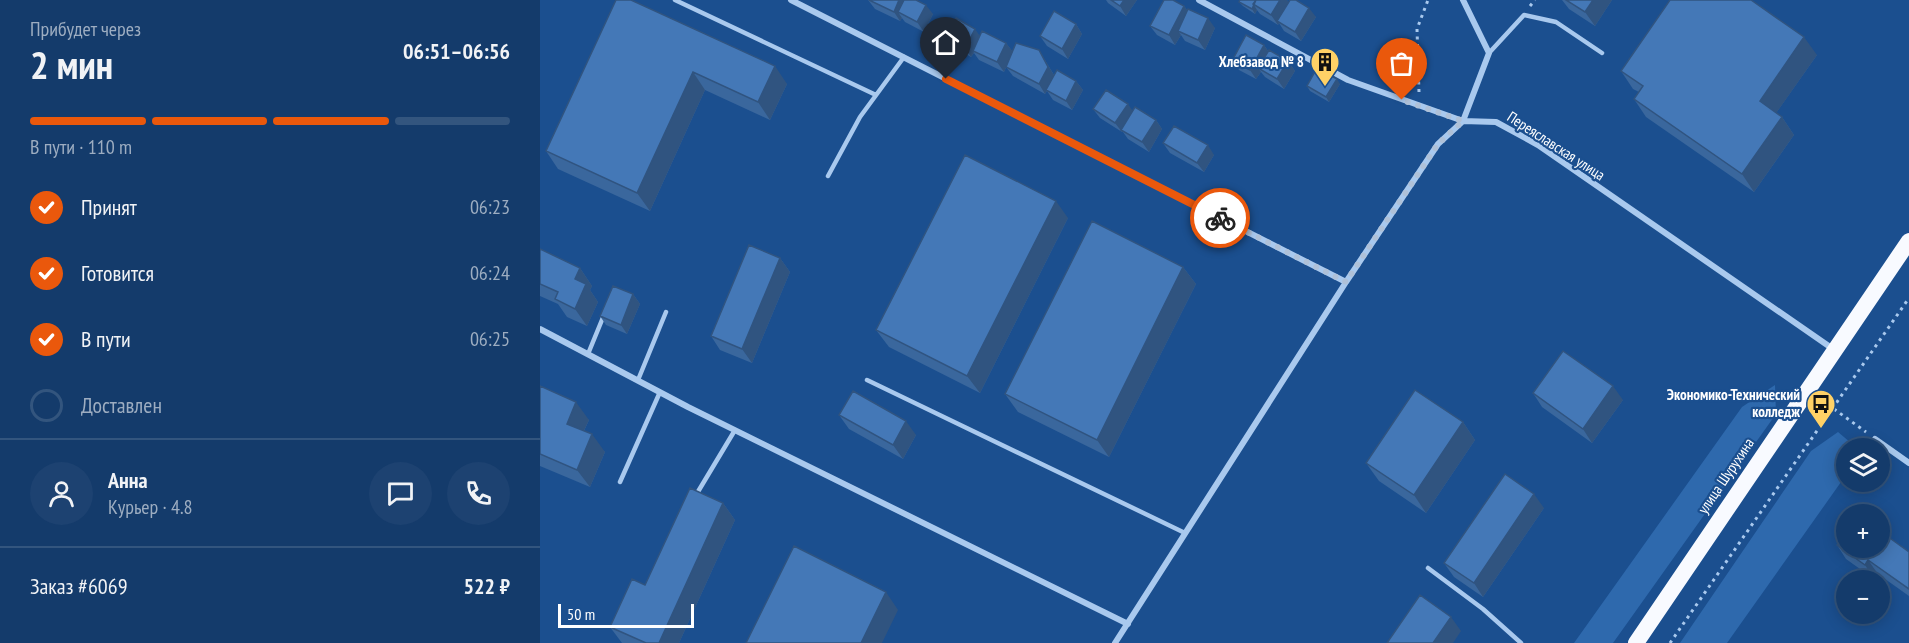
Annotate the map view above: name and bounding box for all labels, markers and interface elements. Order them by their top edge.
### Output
text: Прибудет через [30,16,141,42]
pin [920,17,971,79]
icon: home [929,26,962,59]
text: 06:51–06:56 [403,37,510,65]
pin [1376,38,1427,100]
text: 2 мин [30,39,113,90]
building icon: Хлебзавод № 8 [1309,46,1341,88]
icon: bag [1385,47,1418,80]
place label: Хлебзавод № 8 [1219,52,1304,71]
street label: Переяславская улица [1504,107,1609,184]
text: В пути · 110 m [30,134,132,160]
courier [1190,188,1250,248]
icon: check [30,191,63,224]
text: Принят [81,193,137,221]
text: 06:23 [470,194,510,220]
icon: bike [1204,202,1237,235]
icon: check [30,257,63,290]
text: Готовится [81,259,154,287]
text: 06:24 [470,260,510,286]
icon: check [30,323,63,356]
text: В пути [81,325,131,353]
text: 06:25 [470,326,510,352]
place label: Экономико-Технический колледж [1667,385,1800,421]
bus stop icon: Экономико-Технический колледж [1805,388,1837,430]
text: Доставлен [81,391,162,419]
street label: улица Шурухина [1693,434,1758,517]
map controls [1836,438,1890,624]
button: layers [1836,438,1890,492]
button: person [30,462,93,525]
button: chat [369,462,432,525]
button: phone [447,462,510,525]
text: Анна [108,466,148,494]
text: Курьер · 4.8 [108,494,193,520]
button: + [1836,504,1890,558]
button: − [1836,570,1890,624]
text: Заказ #6069 [30,572,128,600]
text: 522 ₽ [463,572,510,600]
scale bar [558,601,694,628]
text: 50 m [567,604,595,624]

